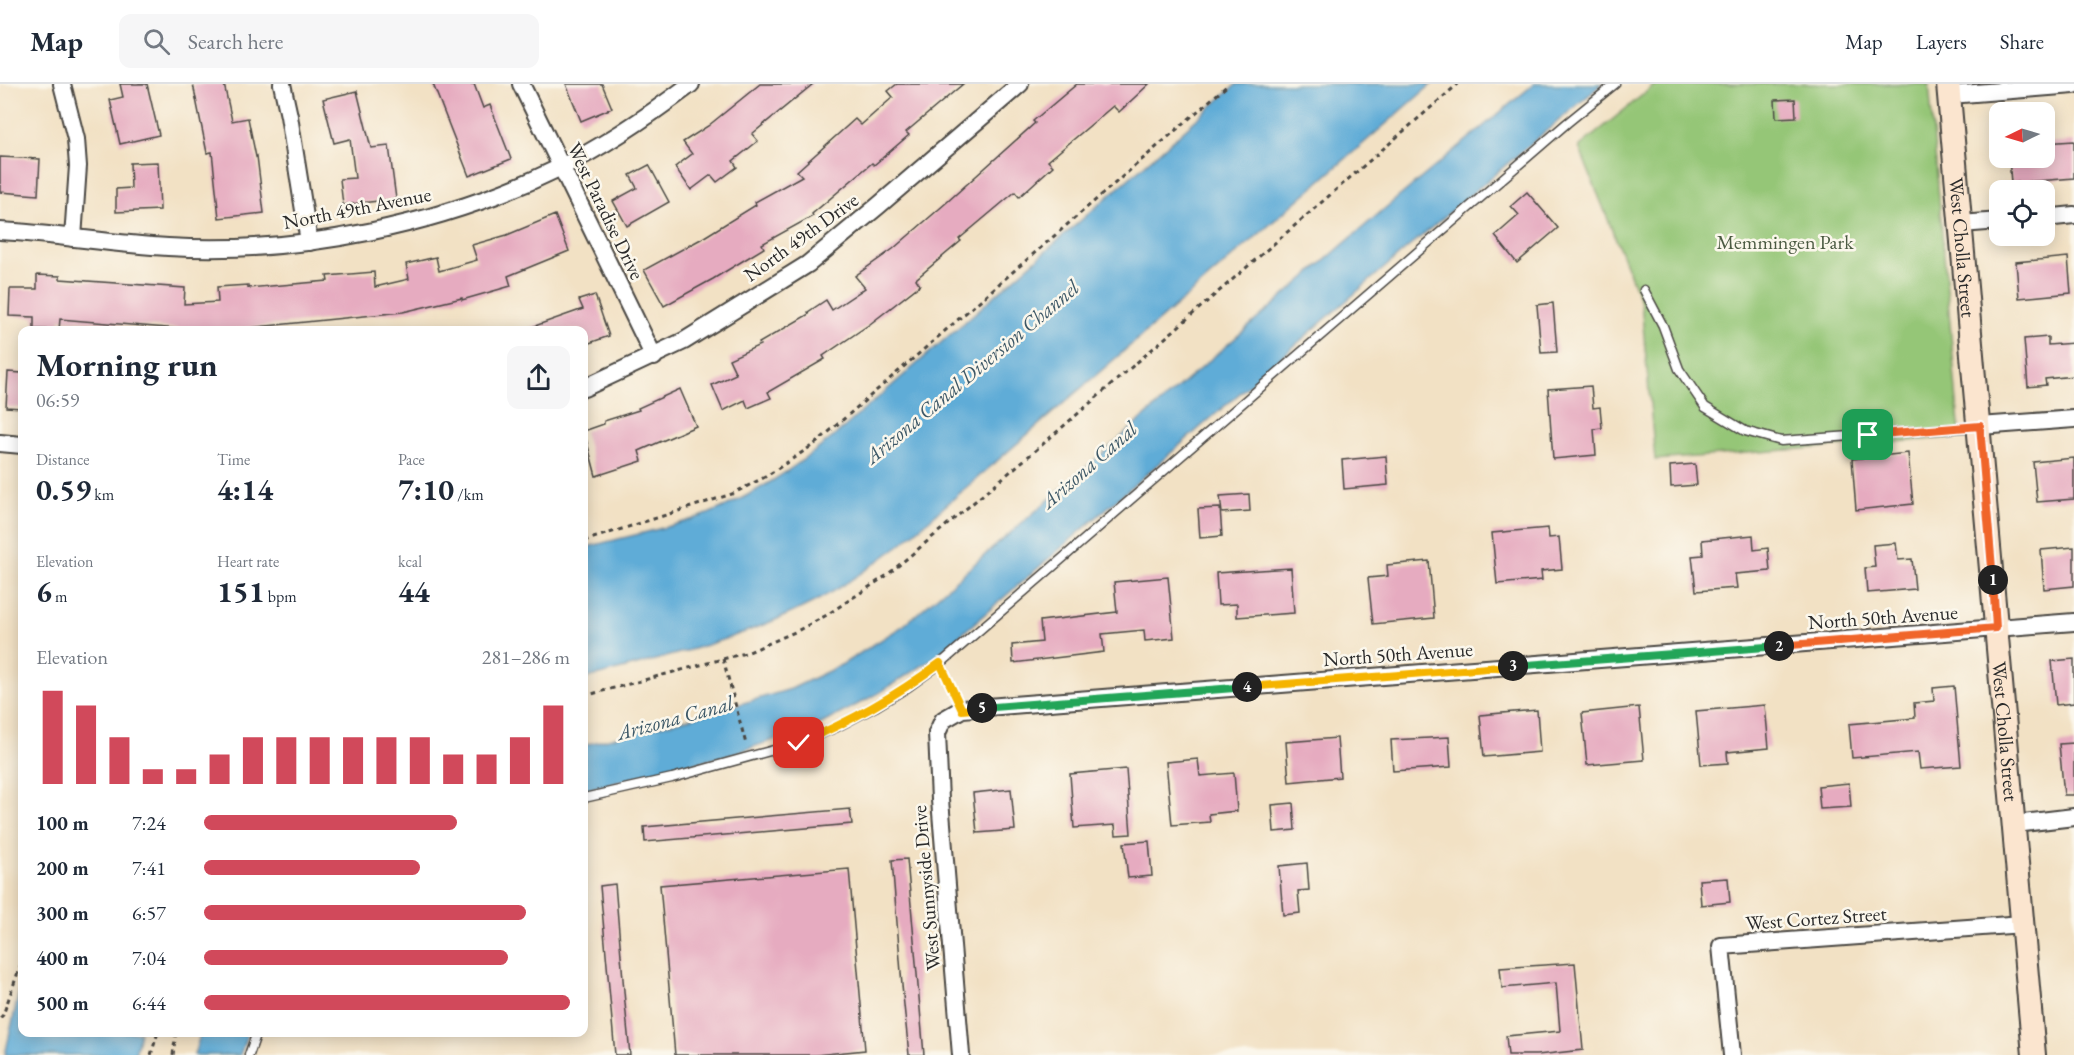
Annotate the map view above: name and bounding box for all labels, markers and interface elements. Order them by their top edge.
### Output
search box [119,14,539,68]
text: Map [30,23,83,59]
icon: search [140,25,173,58]
text: Search here [188,27,283,56]
text: Map [1845,28,1883,55]
text: Layers [1916,28,1967,55]
text: Share [2000,28,2044,55]
north arrow [1989,102,2055,168]
map controls [1989,102,2055,246]
street label: West Paradise Drive [562,138,651,284]
street label: West Cholla Street [1943,176,1982,319]
button: locate [1989,180,2055,246]
street label: North 49th Avenue [281,181,433,235]
street label: North 49th Drive [739,187,864,287]
park label: Memmingen Park [1716,229,1854,255]
water label: Arizona Canal Diversion Channel [857,273,1085,471]
text: Morning run [36,343,218,386]
button: share [507,346,570,409]
text: 06:59 [36,387,79,413]
pin [1842,409,1893,460]
water label: Arizona Canal [1033,415,1143,515]
icon: arrive [1851,418,1884,451]
text: Distance [36,449,89,470]
text: Time [217,449,250,470]
text: Pace [398,449,425,470]
text: 0.59 [36,470,91,509]
text: 4:14 [217,470,273,509]
text: 7:10 [398,470,454,509]
text: km [91,484,114,505]
text: /km [454,484,484,505]
text: Elevation [36,551,94,572]
text: Heart rate [217,551,279,572]
text: kcal [398,551,422,572]
pin: 1 [1978,565,2008,595]
text: 1 [1989,569,1997,590]
text: 6 [36,572,52,611]
text: 151 [217,572,265,611]
text: 44 [398,572,430,611]
text: m [52,586,68,607]
text: bpm [265,586,297,607]
street label: North 50th Avenue [1807,599,1959,635]
pin: 2 [1764,631,1794,661]
text: 2 [1775,635,1783,656]
street label: North 50th Avenue [1322,636,1474,672]
text: Elevation [36,644,108,670]
text: 281–286 m [482,644,570,670]
pin: 3 [1498,651,1528,681]
text: 3 [1509,655,1517,676]
street label: West Cholla Street [1986,660,2025,803]
pin: 4 [1232,672,1262,702]
text: 4 [1243,676,1251,697]
water label: Arizona Canal [612,689,737,747]
pin: 5 [967,693,997,723]
text: 5 [978,697,986,718]
pin [773,717,824,768]
icon: check [782,726,815,759]
street label: West Sunnyside Drive [906,804,946,972]
text: 100 m [36,810,89,836]
text: 7:24 [132,810,166,836]
text: 200 m [36,855,89,881]
text: 7:41 [132,855,166,881]
text: 300 m [36,900,89,926]
text: 6:57 [132,900,166,926]
street label: West Cortez Street [1745,900,1888,936]
text: 400 m [36,945,89,971]
text: 7:04 [132,945,166,971]
text: 500 m [36,990,89,1016]
text: 6:44 [132,990,166,1016]

